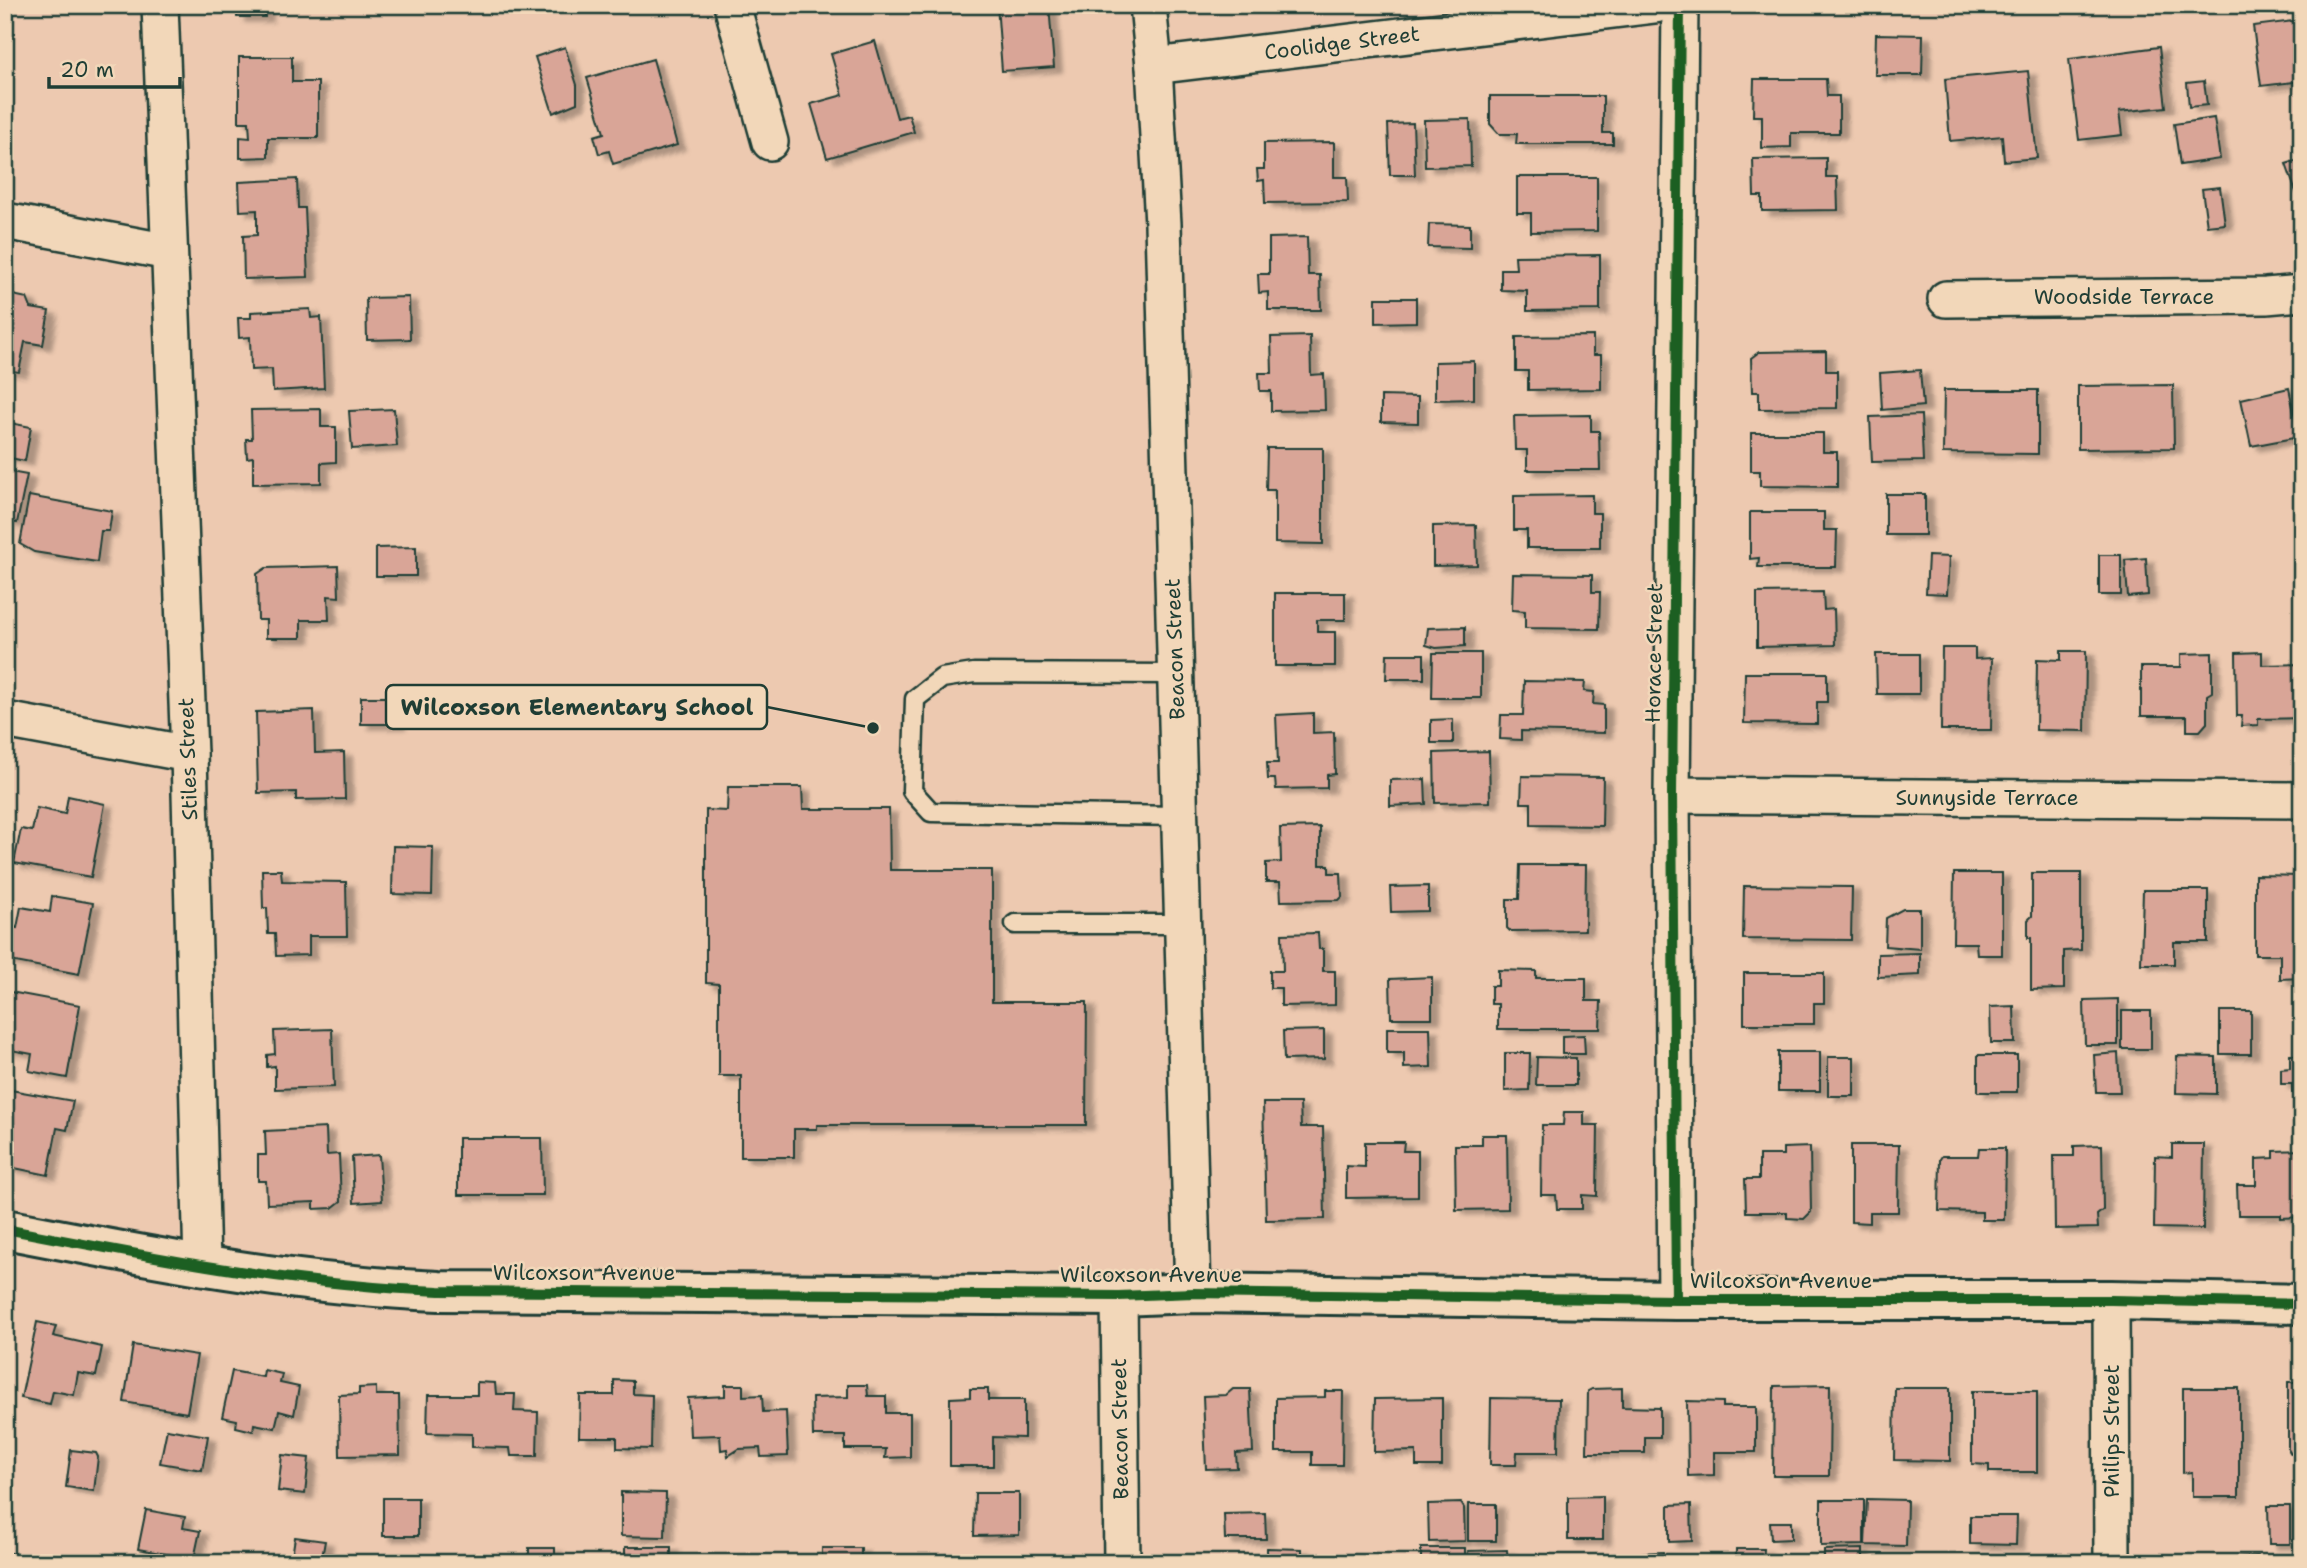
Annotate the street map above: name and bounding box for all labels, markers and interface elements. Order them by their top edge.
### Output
street label: Coolidge Street [1263,20,1421,66]
scale bar [49,46,180,90]
text: 20 m [60,56,114,84]
street label: Woodside Terrace [2034,283,2214,311]
street label: Beacon Street [1159,578,1191,720]
street label: Horace Street [1639,583,1669,723]
callout: Wilcoxson Elementary School [386,685,767,729]
text: Wilcoxson Elementary School [401,692,753,722]
street label: Stiles Street [172,697,204,821]
street label: Sunnyside Terrace [1895,784,2079,812]
street label: Wilcoxson Avenue [493,1259,675,1287]
street label: Wilcoxson Avenue [1060,1261,1242,1289]
street label: Wilcoxson Avenue [1690,1267,1872,1295]
street label: Beacon Street [1105,1358,1135,1500]
street label: Philips Street [2098,1364,2126,1498]

